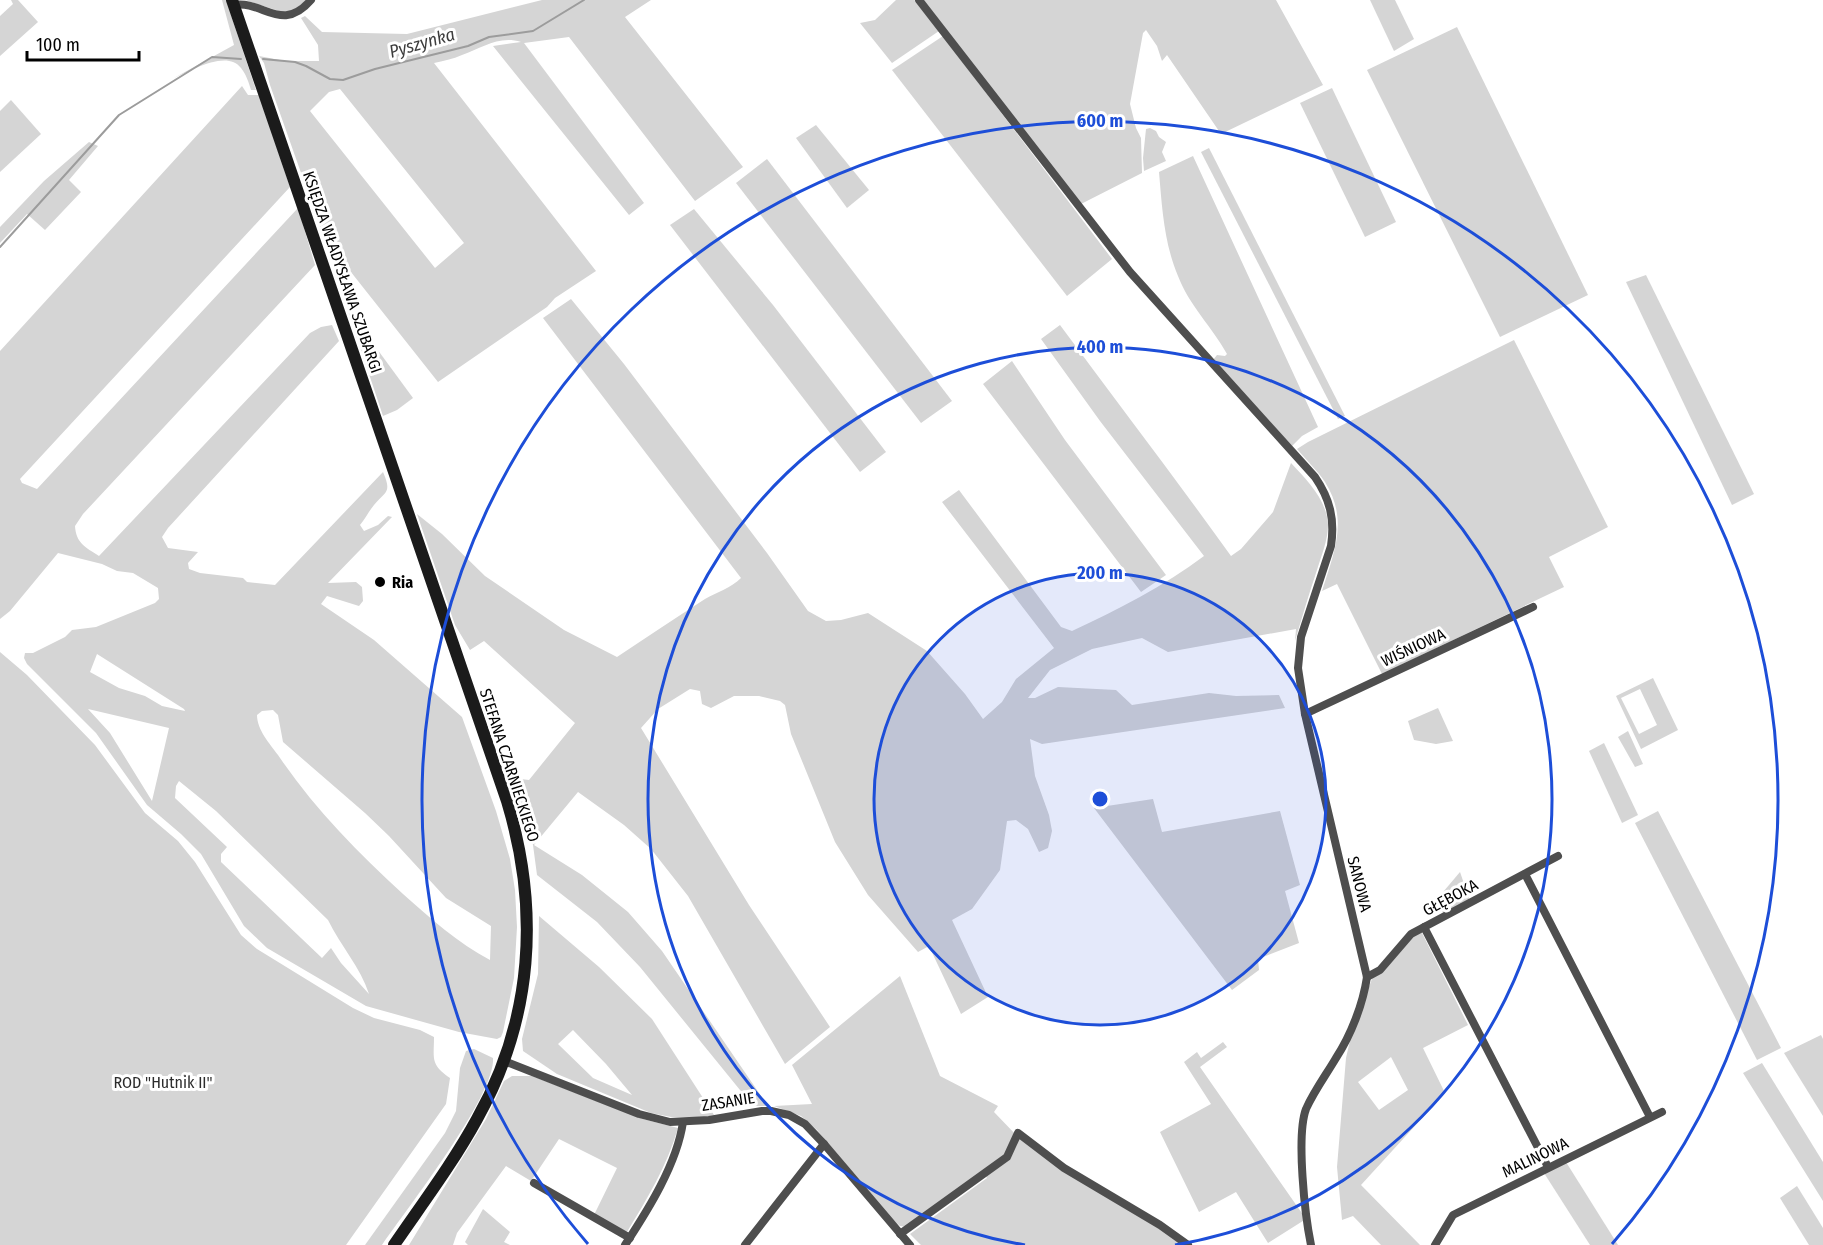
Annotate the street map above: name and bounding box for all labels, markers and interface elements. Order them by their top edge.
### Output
water label: Pyszynka [387,23,457,63]
scale bar [27,24,140,62]
text: 100 m [36,34,80,56]
text: 600 m [1077,110,1123,132]
street label: KSIĘDZA WŁADYSŁAWA SZUBARGI [299,169,386,376]
text: 400 m [1077,336,1123,358]
text: 200 m [1076,562,1123,584]
place label: Ria [392,573,413,592]
marker: Ria [373,575,387,589]
street label: WIŚNIOWA [1378,624,1449,671]
street label: STEFANA CZARNIECKIEGO [476,686,543,844]
centre of rings [1090,789,1110,809]
street label: SANOWA [1343,854,1376,914]
street label: GŁĘBOKA [1419,875,1482,920]
park label: ROD "Hutnik II" [113,1073,213,1092]
street label: ZASANIE [700,1088,756,1115]
street label: MALINOWA [1499,1133,1572,1182]

